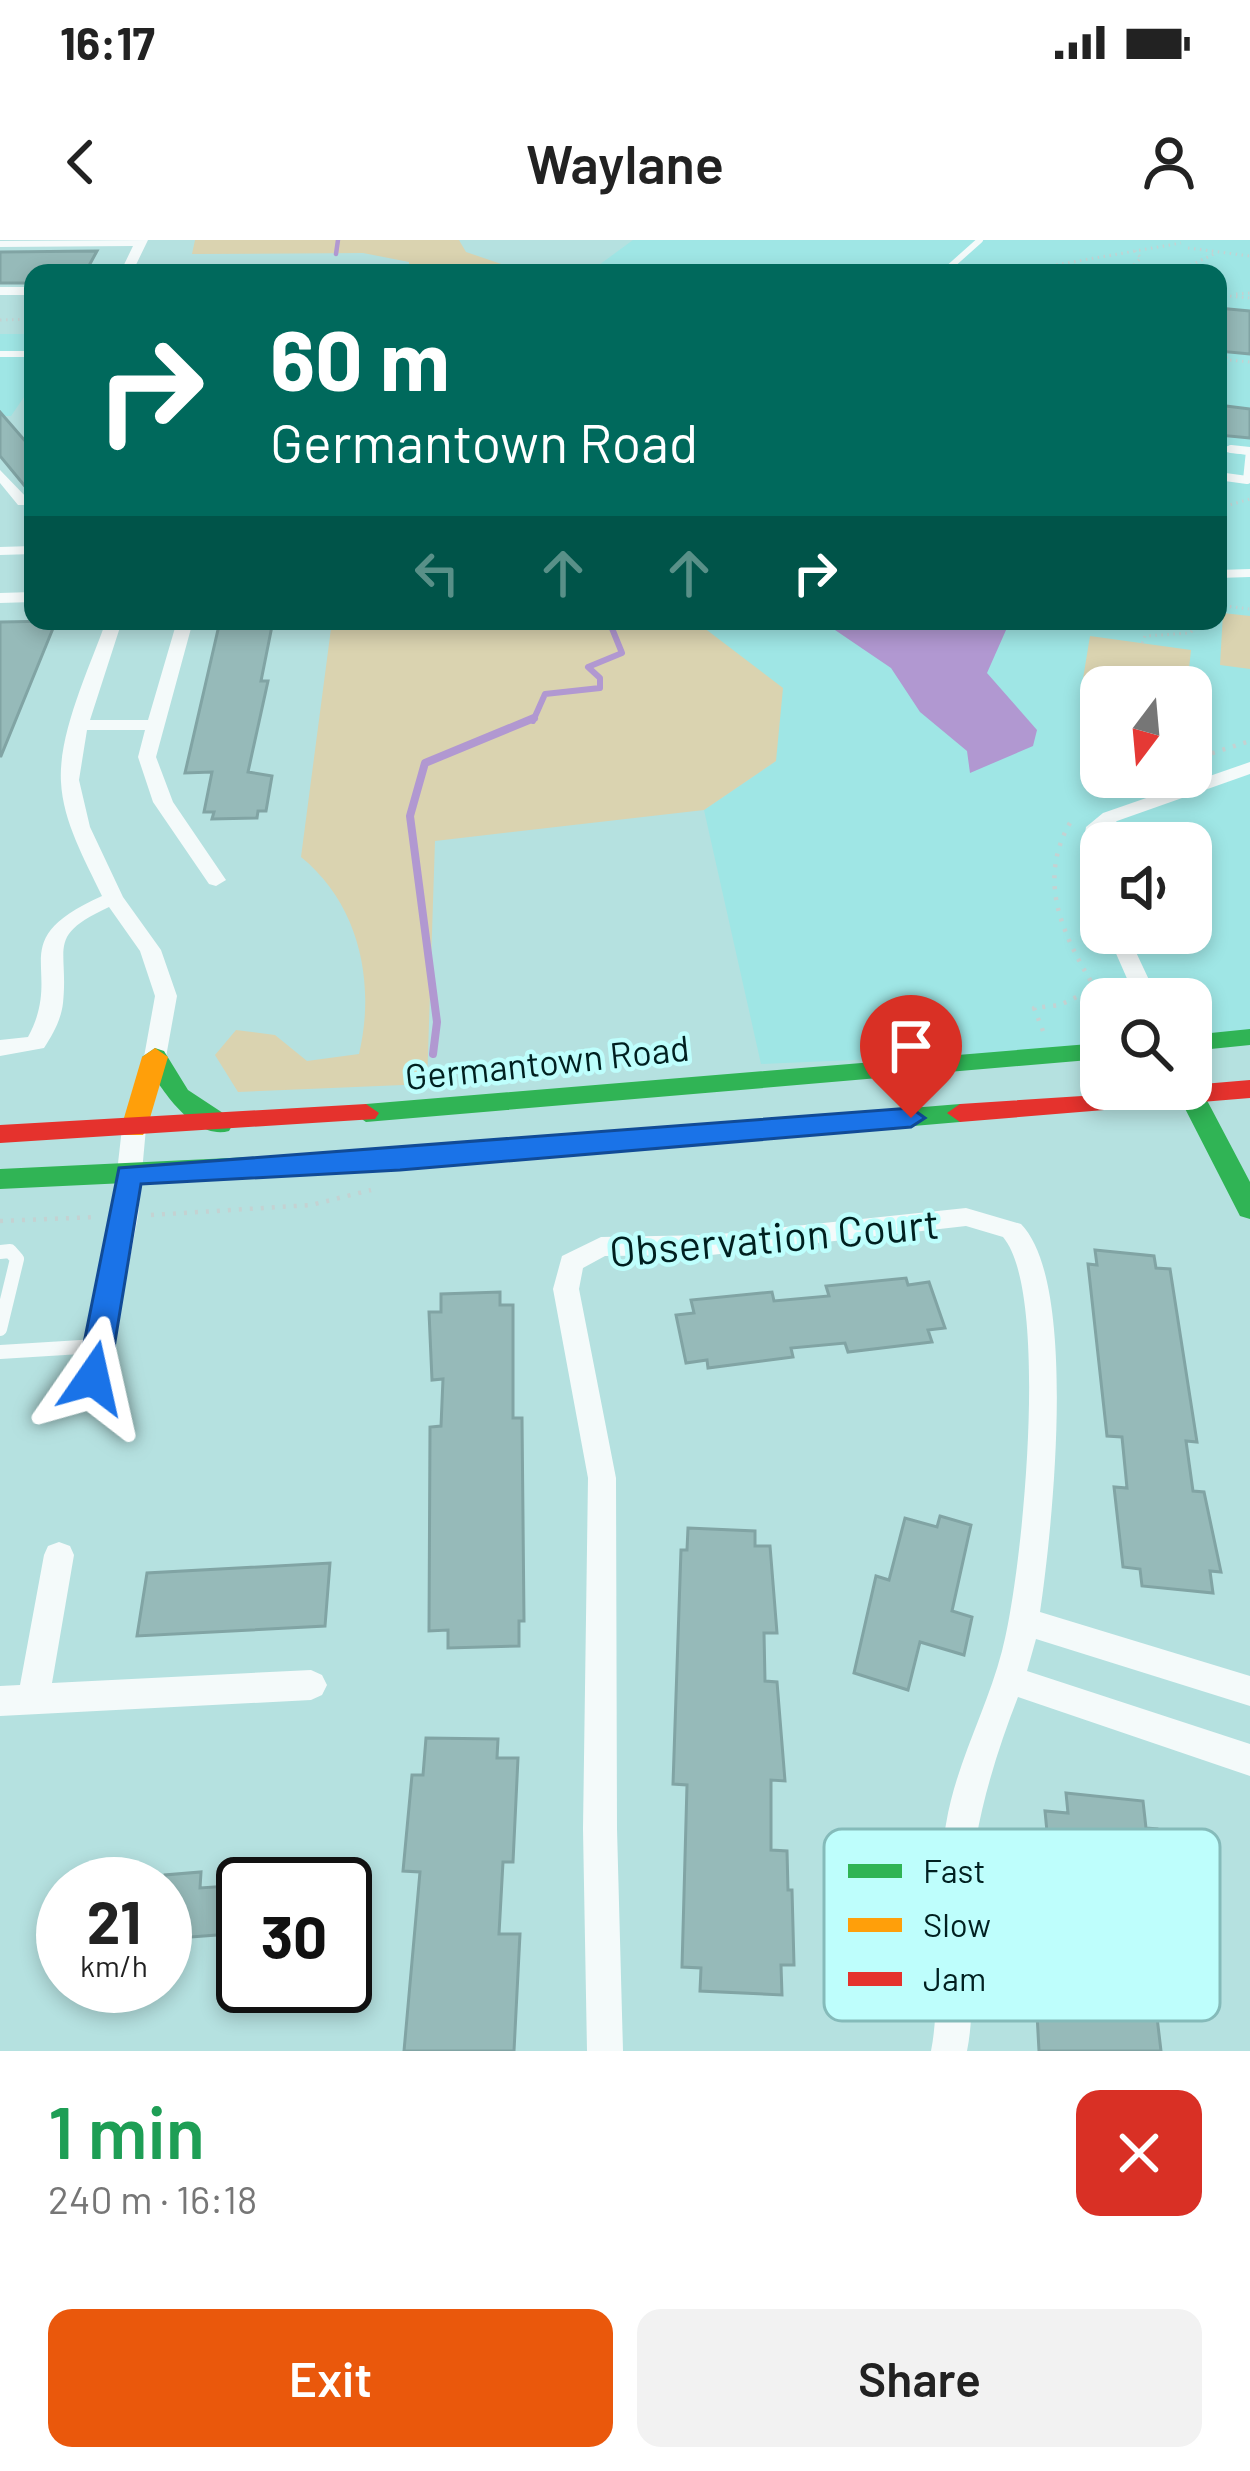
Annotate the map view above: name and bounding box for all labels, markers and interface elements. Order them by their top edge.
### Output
text: 16:17 [60,15,155,69]
icon: back [48,129,114,195]
icon: person [1136,129,1202,195]
text: Waylane [526,130,724,195]
text: 60 m [270,307,450,408]
icon: right [72,312,228,468]
text: Germantown Road [270,409,698,474]
icon: left [404,540,470,606]
icon: ahead [530,540,596,606]
icon: ahead [656,540,722,606]
icon: right [782,540,848,606]
north arrow [1080,666,1212,798]
map controls [1080,666,1212,1110]
button: sound [1080,822,1212,954]
button: search [1080,978,1212,1110]
pin [860,995,962,1118]
icon: arrive [878,1013,944,1079]
street label: Germantown Road [403,1025,691,1097]
street label: Observation Court [607,1197,941,1275]
position arrow [30,1315,156,1441]
legend [824,1829,1220,2021]
text: Fast [923,1850,985,1890]
speed limit sign: 30 [216,1857,372,2013]
text: 21 [87,1884,141,1956]
text: Slow [923,1904,991,1944]
text: km/h [80,1947,148,1983]
text: Jam [923,1958,986,1998]
text: 1 min [48,2087,205,2173]
button: close [1076,2090,1202,2216]
text: 240 m · 16:18 [48,2175,257,2222]
button: Exit [48,2309,613,2447]
button: Share [637,2309,1202,2447]

